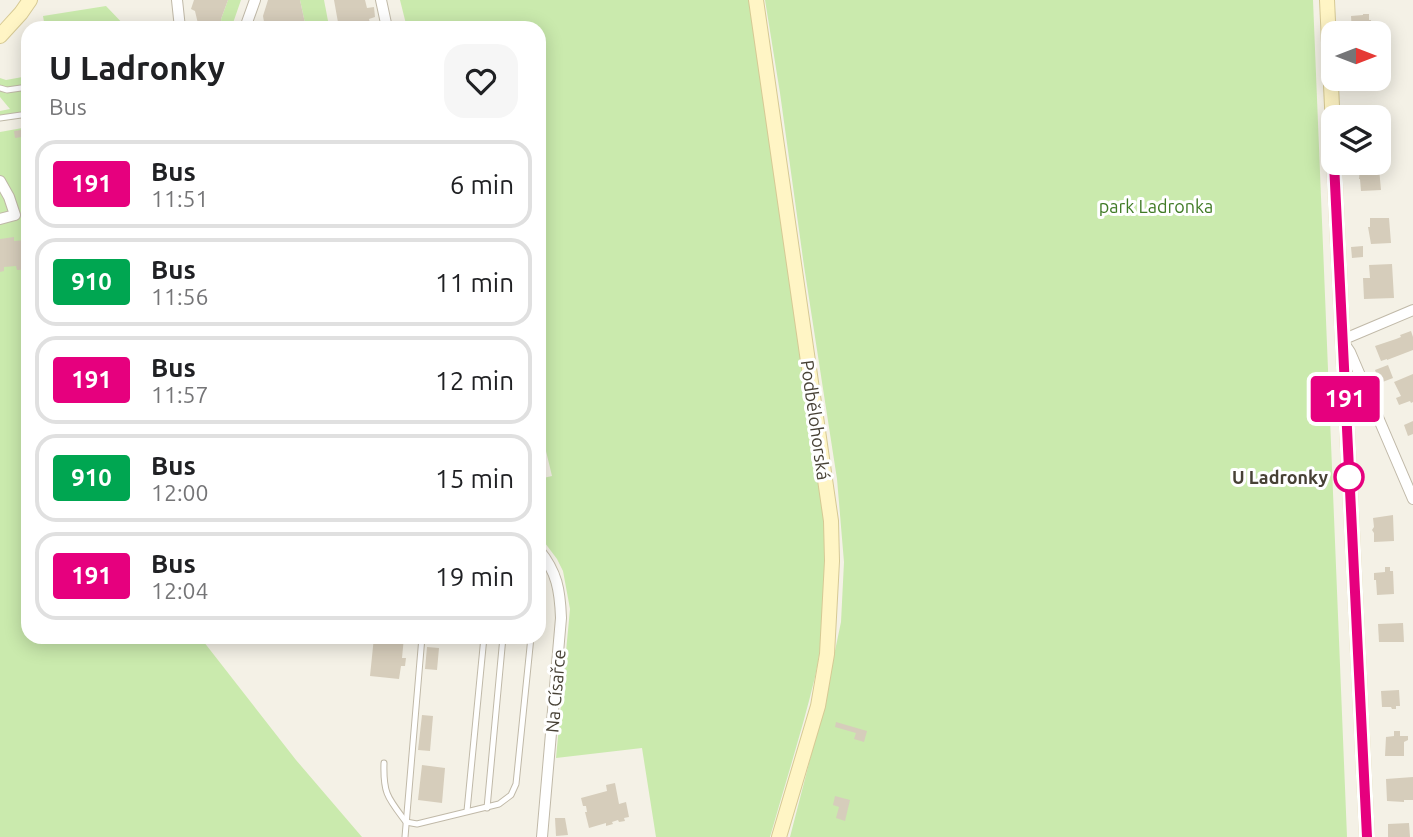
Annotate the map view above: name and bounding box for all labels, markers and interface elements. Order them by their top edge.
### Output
north arrow [1321,21,1391,91]
map controls [1321,21,1391,175]
button: heart [444,44,518,118]
text: U Ladronky [49,49,225,86]
text: Bus [49,94,87,119]
button: layers [1321,105,1391,175]
text: Bus [151,157,196,186]
text: 191 [71,170,112,197]
text: 6 min [450,170,514,199]
text: 11:51 [151,186,209,211]
park label: park Ladronka [1099,196,1213,216]
text: Bus [151,255,196,284]
text: 910 [71,268,112,295]
text: 11 min [435,268,514,297]
text: 11:56 [151,284,209,309]
text: Bus [151,353,196,382]
street label: Podbělohorská [798,359,834,481]
text: 191 [71,366,112,393]
text: 12 min [435,366,514,395]
line badge: 191 [1305,376,1385,422]
text: 11:57 [151,382,209,407]
text: 191 [1325,385,1365,412]
text: Bus [151,451,196,480]
marker: U Ladronky [1334,462,1364,492]
text: 910 [71,464,112,491]
text: 15 min [435,464,514,493]
place label: U Ladronky [1232,467,1328,487]
text: 12:00 [151,480,209,505]
text: Bus [151,549,196,578]
text: 191 [71,562,112,589]
text: 19 min [435,562,514,591]
text: 12:04 [151,578,209,603]
street label: Na Císařce [541,648,569,734]

